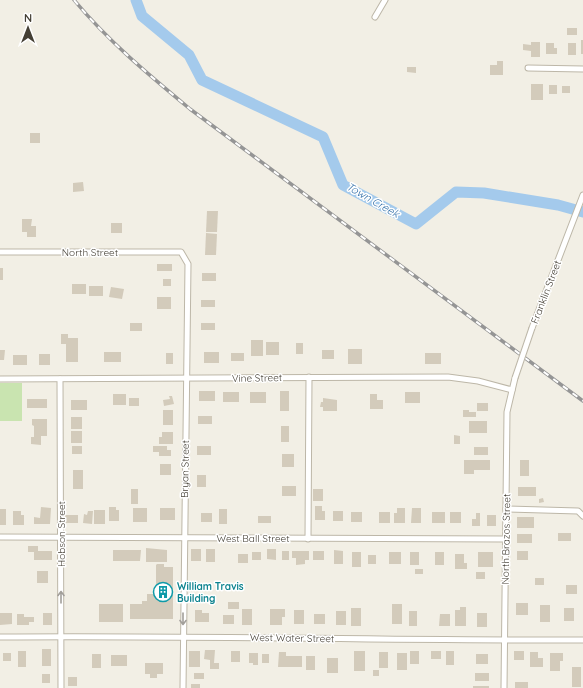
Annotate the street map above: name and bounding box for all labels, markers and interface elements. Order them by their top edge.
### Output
north arrow [8,8,48,48]
text: N [24,11,32,25]
water label: Town Creek [344,179,403,221]
street label: North Street [62,246,119,259]
street label: Franklin Street [528,258,564,325]
street label: Vine Street [232,371,283,385]
street label: Bryan Street [178,439,192,498]
street label: North Brazos Street [499,493,513,584]
street label: Hobson Street [55,500,68,567]
street label: West Ball Street [216,532,290,545]
place label: William Travis Building [177,580,244,605]
building icon: William Travis Building [152,581,174,603]
one-way arrow [57,591,65,604]
one-way arrow [179,612,187,625]
street label: West Water Street [250,631,335,645]

